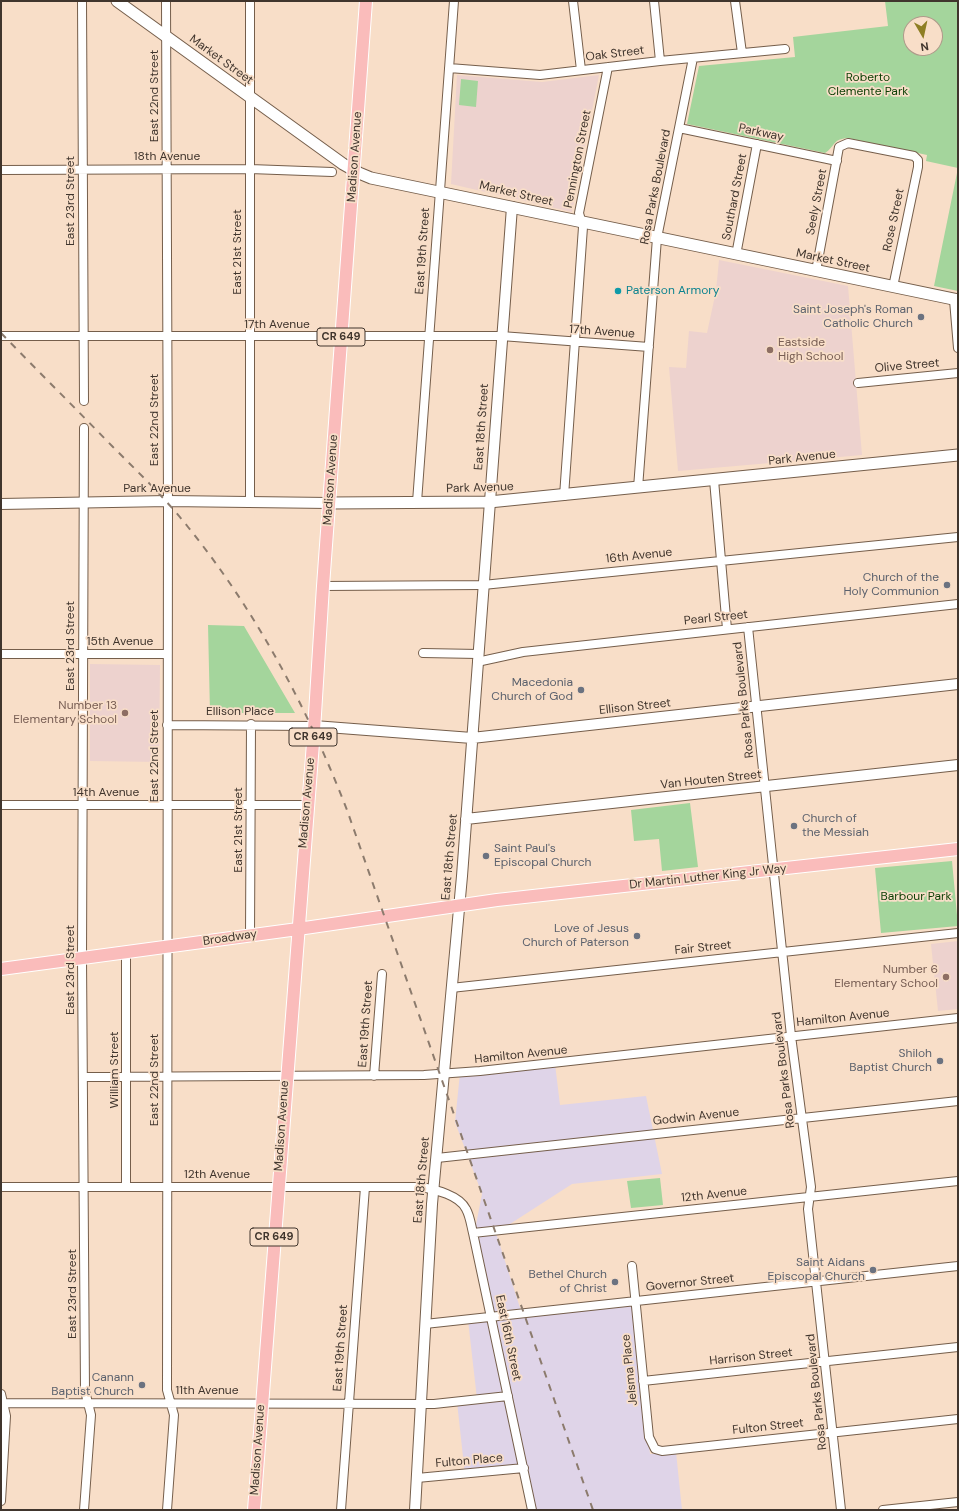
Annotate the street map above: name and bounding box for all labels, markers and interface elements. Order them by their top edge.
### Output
north arrow [903,16,943,56]
street label: Market Street [186,32,256,88]
text: N [920,39,930,54]
street label: Oak Street [585,43,645,65]
street label: East 22nd Street [148,50,162,142]
park label: Roberto Clemente Park [828,71,908,99]
street label: Pennington Street [561,109,595,209]
street label: Madison Avenue [345,111,365,203]
street label: Parkway [737,121,785,145]
street label: Rosa Parks Boulevard [638,128,674,246]
street label: 18th Avenue [134,150,200,164]
street label: Southard Street [720,152,750,242]
street label: East 23rd Street [64,156,78,246]
street label: Seely Street [804,168,830,236]
street label: Market Street [478,179,554,209]
street label: Rose Street [880,187,908,253]
street label: East 19th Street [413,207,433,295]
street label: East 21st Street [231,209,245,295]
street label: Market Street [795,246,871,276]
place label: Paterson Armory [626,284,719,298]
marker: Paterson Armory [613,286,623,296]
place label: Saint Joseph's Roman Catholic Church [793,303,913,331]
marker: Saint Joseph's Roman Catholic Church [916,312,926,322]
street label: 17th Avenue [244,318,310,332]
street label: 17th Avenue [569,323,635,341]
road number: CR 649 [317,328,365,346]
place label: Eastside High School [778,336,843,364]
marker: Eastside High School [765,345,775,355]
street label: Olive Street [874,356,940,376]
street label: East 22nd Street [148,374,162,466]
street label: East 18th Street [472,383,492,471]
street label: Madison Avenue [321,434,341,526]
street label: Park Avenue [768,447,836,469]
street label: Park Avenue [446,480,514,496]
street label: Park Avenue [123,482,191,496]
street label: 16th Avenue [605,545,673,567]
place label: Church of the Holy Communion [843,571,939,599]
marker: Church of the Holy Communion [942,580,952,590]
street label: East 23rd Street [64,601,78,691]
street label: Pearl Street [683,607,749,629]
street label: 15th Avenue [87,635,153,649]
street label: Rosa Parks Boulevard [731,641,757,759]
place label: Macedonia Church of God [491,676,573,704]
marker: Macedonia Church of God [576,685,586,695]
street label: Ellison Street [598,696,672,718]
place label: Number 13 Elementary School [13,699,117,727]
street label: Ellison Place [206,705,274,719]
marker: Number 13 Elementary School [120,708,130,718]
street label: East 22nd Street [148,710,162,802]
road number: CR 649 [289,728,337,746]
street label: Madison Avenue [296,757,318,849]
street label: Van Houten Street [660,768,762,792]
street label: 14th Avenue [73,786,139,800]
street label: East 21st Street [232,787,246,873]
place label: Church of the Messiah [802,812,869,840]
street label: East 18th Street [439,813,461,901]
marker: Church of the Messiah [789,821,799,831]
place label: Saint Paul's Episcopal Church [494,842,591,870]
marker: Saint Paul's Episcopal Church [481,851,491,861]
street label: Dr Martin Luther King Jr Way [629,862,787,892]
park label: Barbour Park [880,890,952,904]
place label: Love of Jesus Church of Paterson [522,922,629,950]
street label: East 23rd Street [64,925,78,1015]
street label: Broadway [202,927,258,949]
marker: Love of Jesus Church of Paterson [632,931,642,941]
street label: Fair Street [674,938,732,958]
place label: Number 6 Elementary School [834,963,938,991]
marker: Number 6 Elementary School [941,972,951,982]
street label: East 19th Street [356,980,376,1068]
street label: Hamilton Avenue [796,1006,890,1030]
street label: Rosa Parks Boulevard [770,1011,798,1129]
street label: William Street [108,1031,122,1109]
street label: East 22nd Street [148,1034,162,1126]
street label: Hamilton Avenue [474,1043,568,1067]
place label: Shiloh Baptist Church [849,1047,932,1075]
marker: Shiloh Baptist Church [935,1056,945,1066]
street label: Madison Avenue [272,1080,292,1172]
street label: Godwin Avenue [652,1105,740,1129]
street label: East 18th Street [411,1136,433,1224]
street label: 12th Avenue [184,1168,250,1182]
street label: 12th Avenue [680,1184,748,1206]
road number: CR 649 [250,1228,298,1246]
street label: East 23rd Street [66,1249,80,1339]
place label: Saint Aidans Episcopal Church [768,1256,865,1284]
marker: Saint Aidans Episcopal Church [868,1265,878,1275]
place label: Bethel Church of Christ [529,1268,607,1296]
street label: Governor Street [645,1271,735,1295]
marker: Bethel Church of Christ [610,1277,620,1287]
street label: East 16th Street [492,1294,524,1382]
street label: East 19th Street [331,1304,351,1392]
street label: Rosa Parks Boulevard [804,1333,830,1451]
street label: Jelsma Place [619,1334,641,1406]
street label: Harrison Street [709,1345,793,1369]
place label: Canann Baptist Church [51,1371,134,1399]
marker: Canann Baptist Church [137,1380,147,1390]
street label: 11th Avenue [175,1384,239,1398]
street label: Madison Avenue [248,1404,268,1496]
street label: Fulton Street [732,1416,804,1438]
street label: Fulton Place [435,1451,503,1471]

